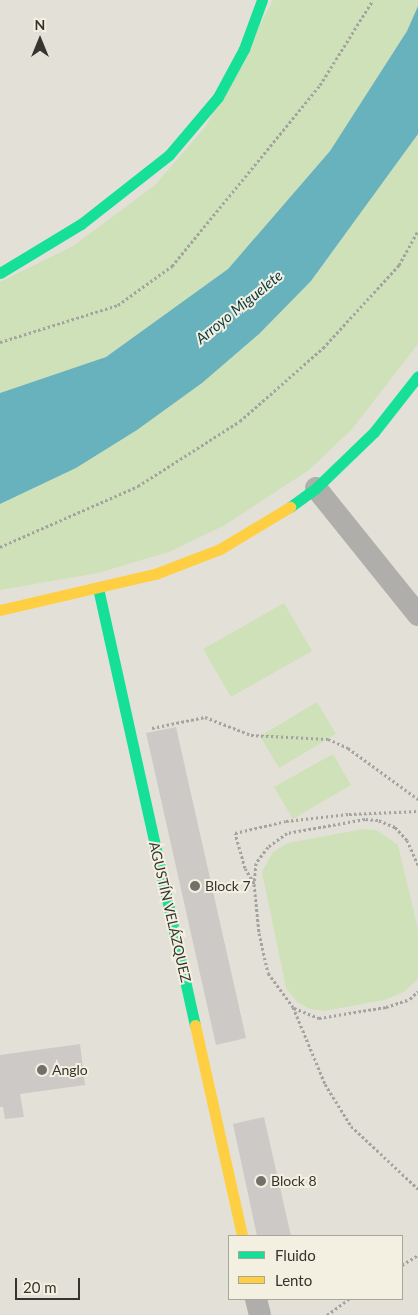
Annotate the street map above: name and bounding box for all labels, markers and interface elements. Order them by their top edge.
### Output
north arrow [15,15,65,65]
text: N [35,16,45,33]
water label: Arroyo Miguelete [192,266,286,348]
street label: AGUSTÍN VELÁZQUEZ [146,840,194,984]
place label: Block 7 [205,878,251,894]
marker: Block 7 [189,880,201,892]
place label: Anglo [52,1062,88,1078]
marker: Anglo [36,1064,48,1076]
place label: Block 8 [271,1173,317,1189]
marker: Block 8 [255,1175,267,1187]
legend [228,1235,403,1300]
text: Fluido [275,1246,316,1264]
scale bar [18,1268,82,1300]
text: Lento [275,1271,312,1289]
text: 20 m [23,1278,57,1296]

